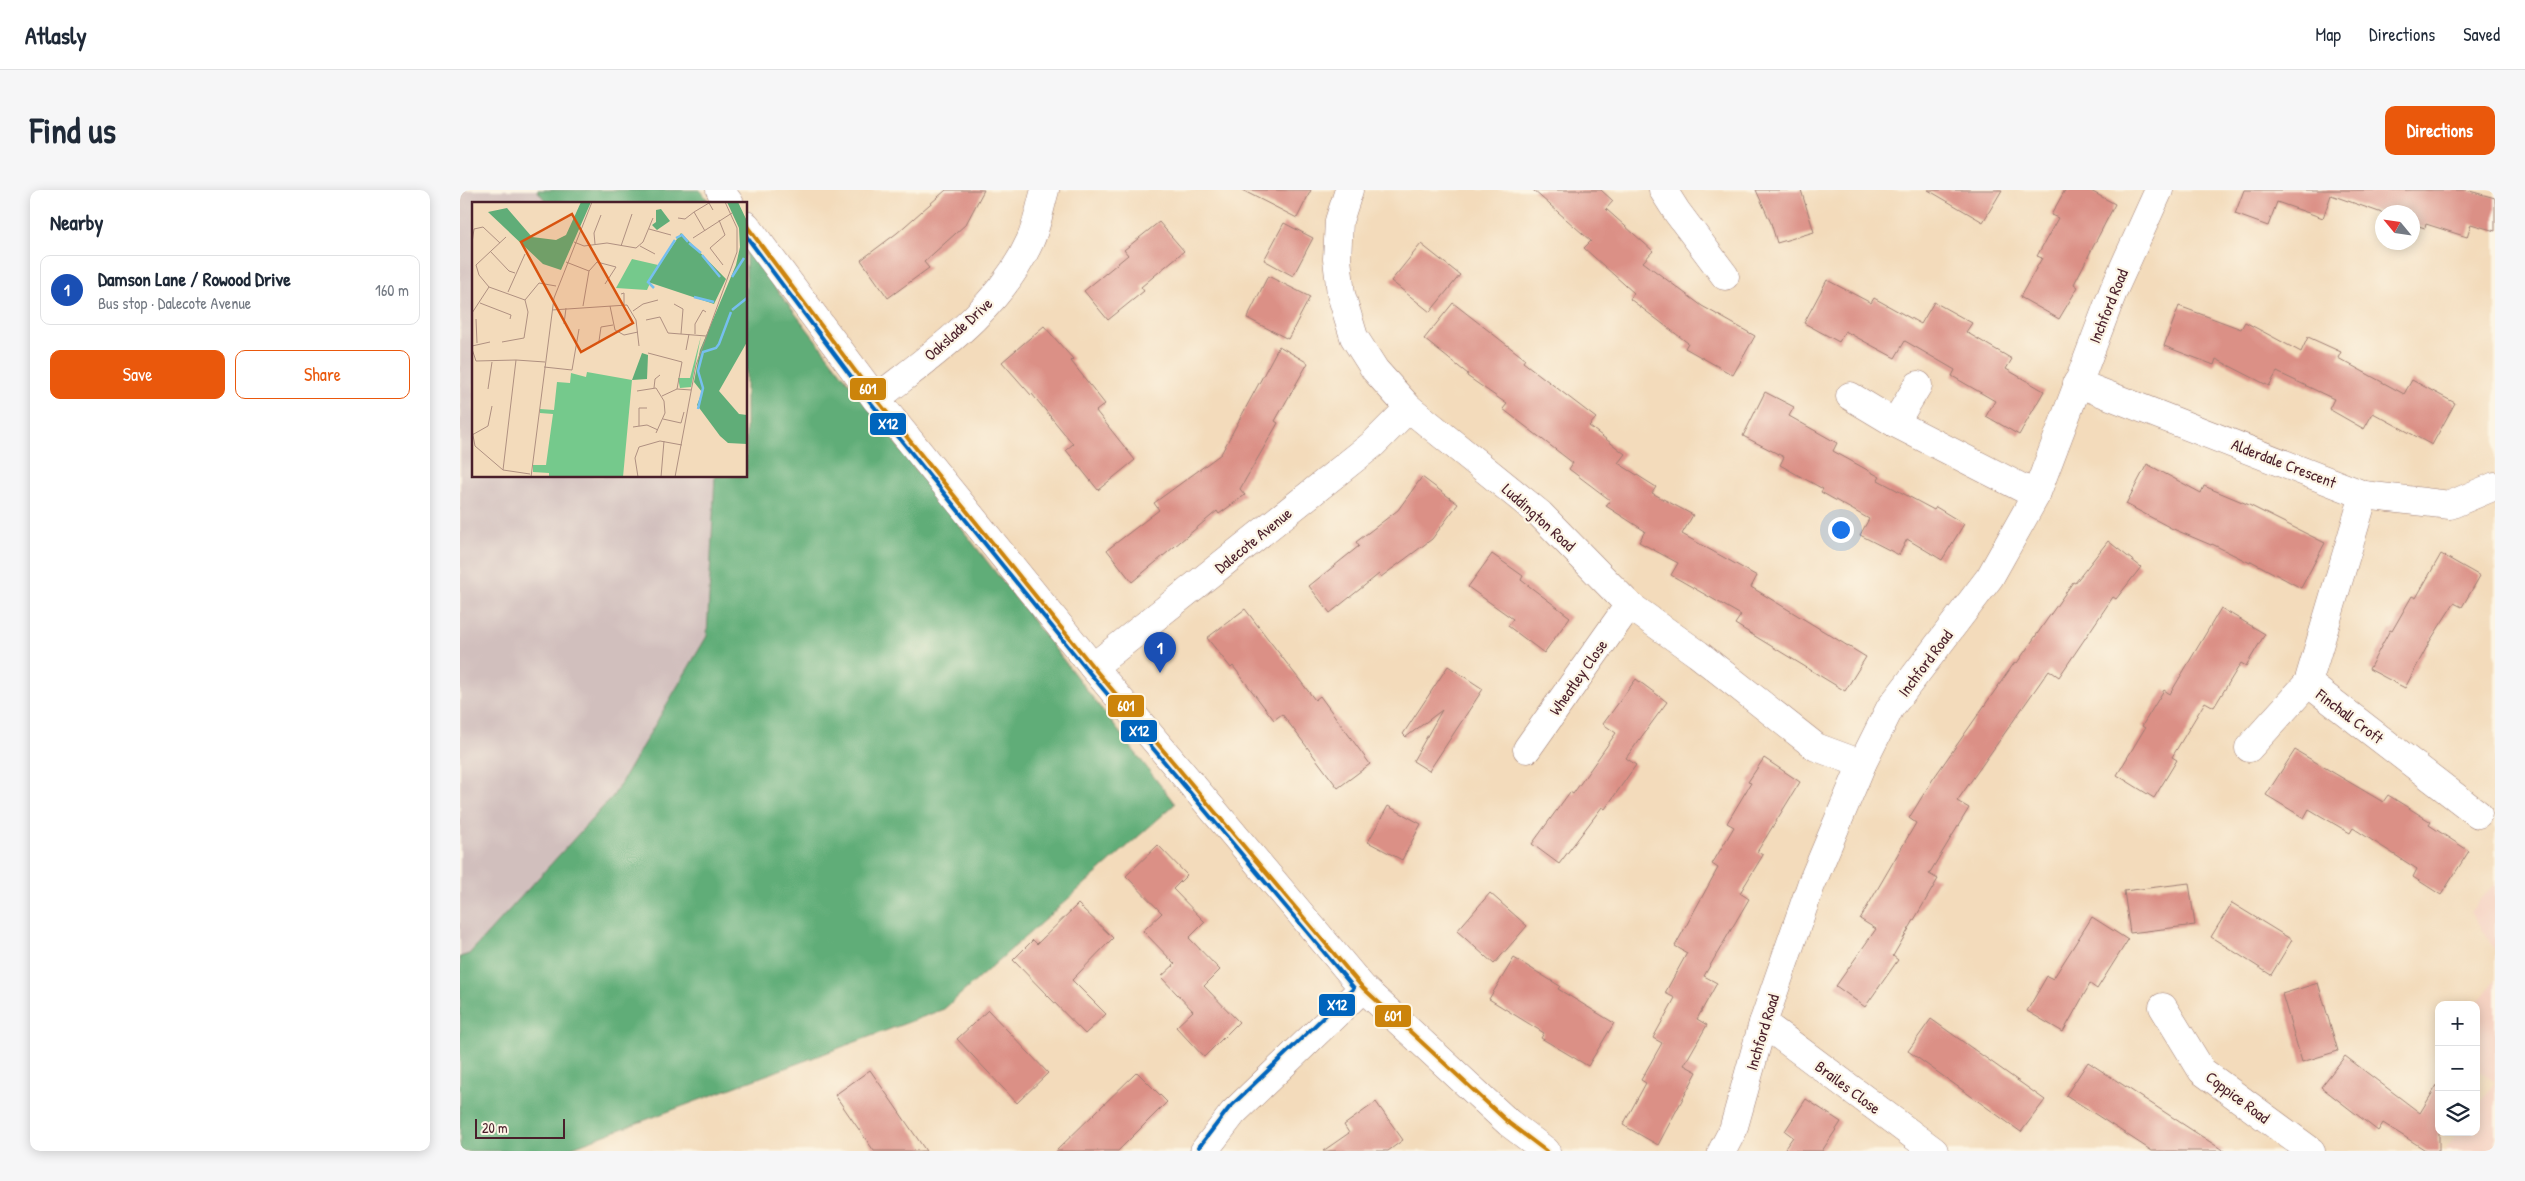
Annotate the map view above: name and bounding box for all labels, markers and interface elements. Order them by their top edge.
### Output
text: Atlasly [25,19,87,51]
text: Map [2316,22,2341,47]
text: Directions [2369,22,2435,47]
text: Saved [2463,22,2500,47]
button: Directions [2385,106,2495,155]
text: Find us [30,107,116,154]
inset map [472,202,748,478]
north arrow [2375,205,2420,250]
text: Nearby [50,208,103,237]
text: Damson Lane / Rowood Drive [98,266,291,292]
street label: Inchford Road [2083,266,2133,346]
text: 1 [64,279,70,301]
text: 160 m [375,279,409,301]
text: Bus stop · Dalecote Avenue [98,292,251,314]
street label: Oakslade Drive [919,292,997,366]
button: Save [50,350,225,399]
button: Share [235,350,410,399]
line badge: 601 [849,377,887,401]
text: 601 [860,379,876,398]
line badge: X12 [869,412,907,436]
text: X12 [878,414,898,433]
street label: Alderdale Crescent [2229,433,2340,493]
street label: Luddington Road [1498,478,1580,556]
street label: Dalecote Avenue [1210,502,1297,578]
your location [1828,517,1854,543]
street label: Inchford Road [1893,625,1957,701]
pin: 1 [1144,632,1176,673]
street label: Wheatley Close [1544,634,1613,719]
street label: Finchall Croft [2311,683,2389,749]
line badge: 601 [1107,694,1145,718]
text: 601 [1118,696,1134,715]
line badge: X12 [1120,719,1158,743]
text: X12 [1129,721,1149,740]
street label: Inchford Road [1740,991,1784,1073]
line badge: X12 [1318,993,1356,1017]
text: X12 [1327,995,1347,1014]
map controls [2435,1001,2480,1136]
button: + [2435,1001,2480,1046]
line badge: 601 [1374,1004,1412,1028]
text: 601 [1385,1006,1401,1025]
button: − [2435,1046,2480,1091]
street label: Brailes Close [1811,1055,1886,1119]
street label: Coppice Road [2201,1066,2275,1128]
button: layers [2435,1091,2480,1136]
scale bar [475,1116,565,1139]
text: 20 m [482,1118,508,1137]

